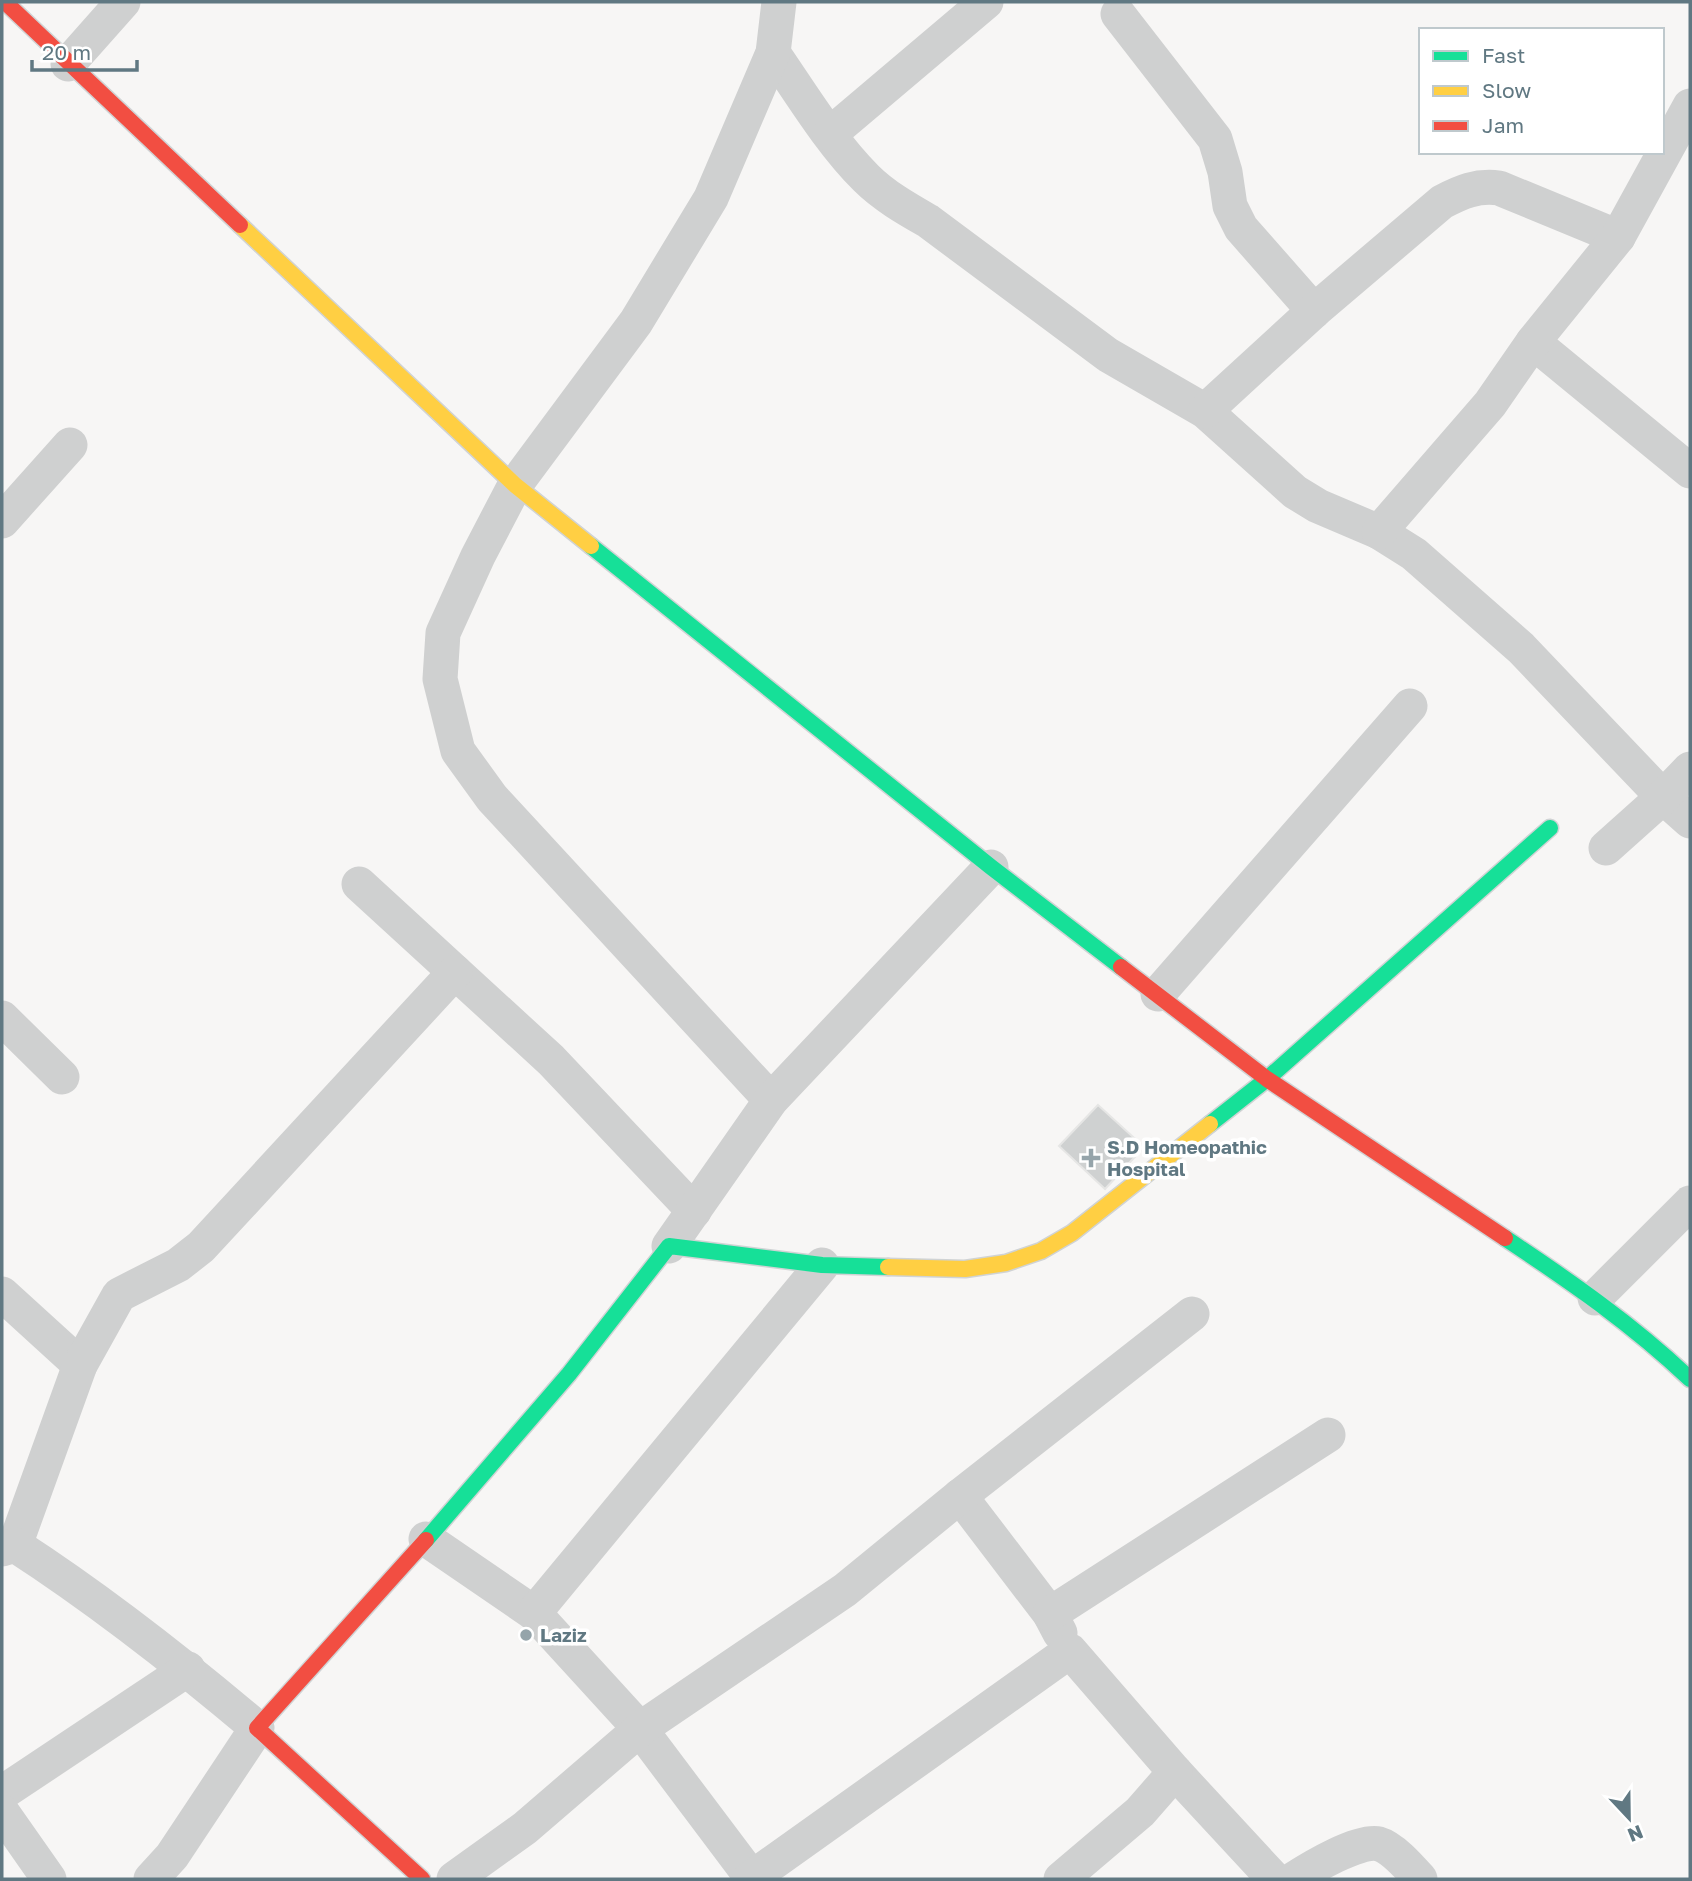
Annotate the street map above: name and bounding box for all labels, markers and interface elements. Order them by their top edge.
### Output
scale bar [32,28,136,72]
legend [1419,28,1664,154]
text: 20 m [42,39,91,65]
text: Fast [1482,42,1525,68]
text: Slow [1482,77,1531,103]
text: Jam [1482,112,1524,138]
place label: S.D Homeopathic Hospital [1107,1135,1267,1180]
marker: S.D Homeopathic Hospital [1081,1148,1101,1168]
place label: Laziz [540,1623,587,1646]
marker: Laziz [518,1627,534,1643]
north arrow [1594,1783,1664,1853]
text: N [1625,1821,1647,1848]

